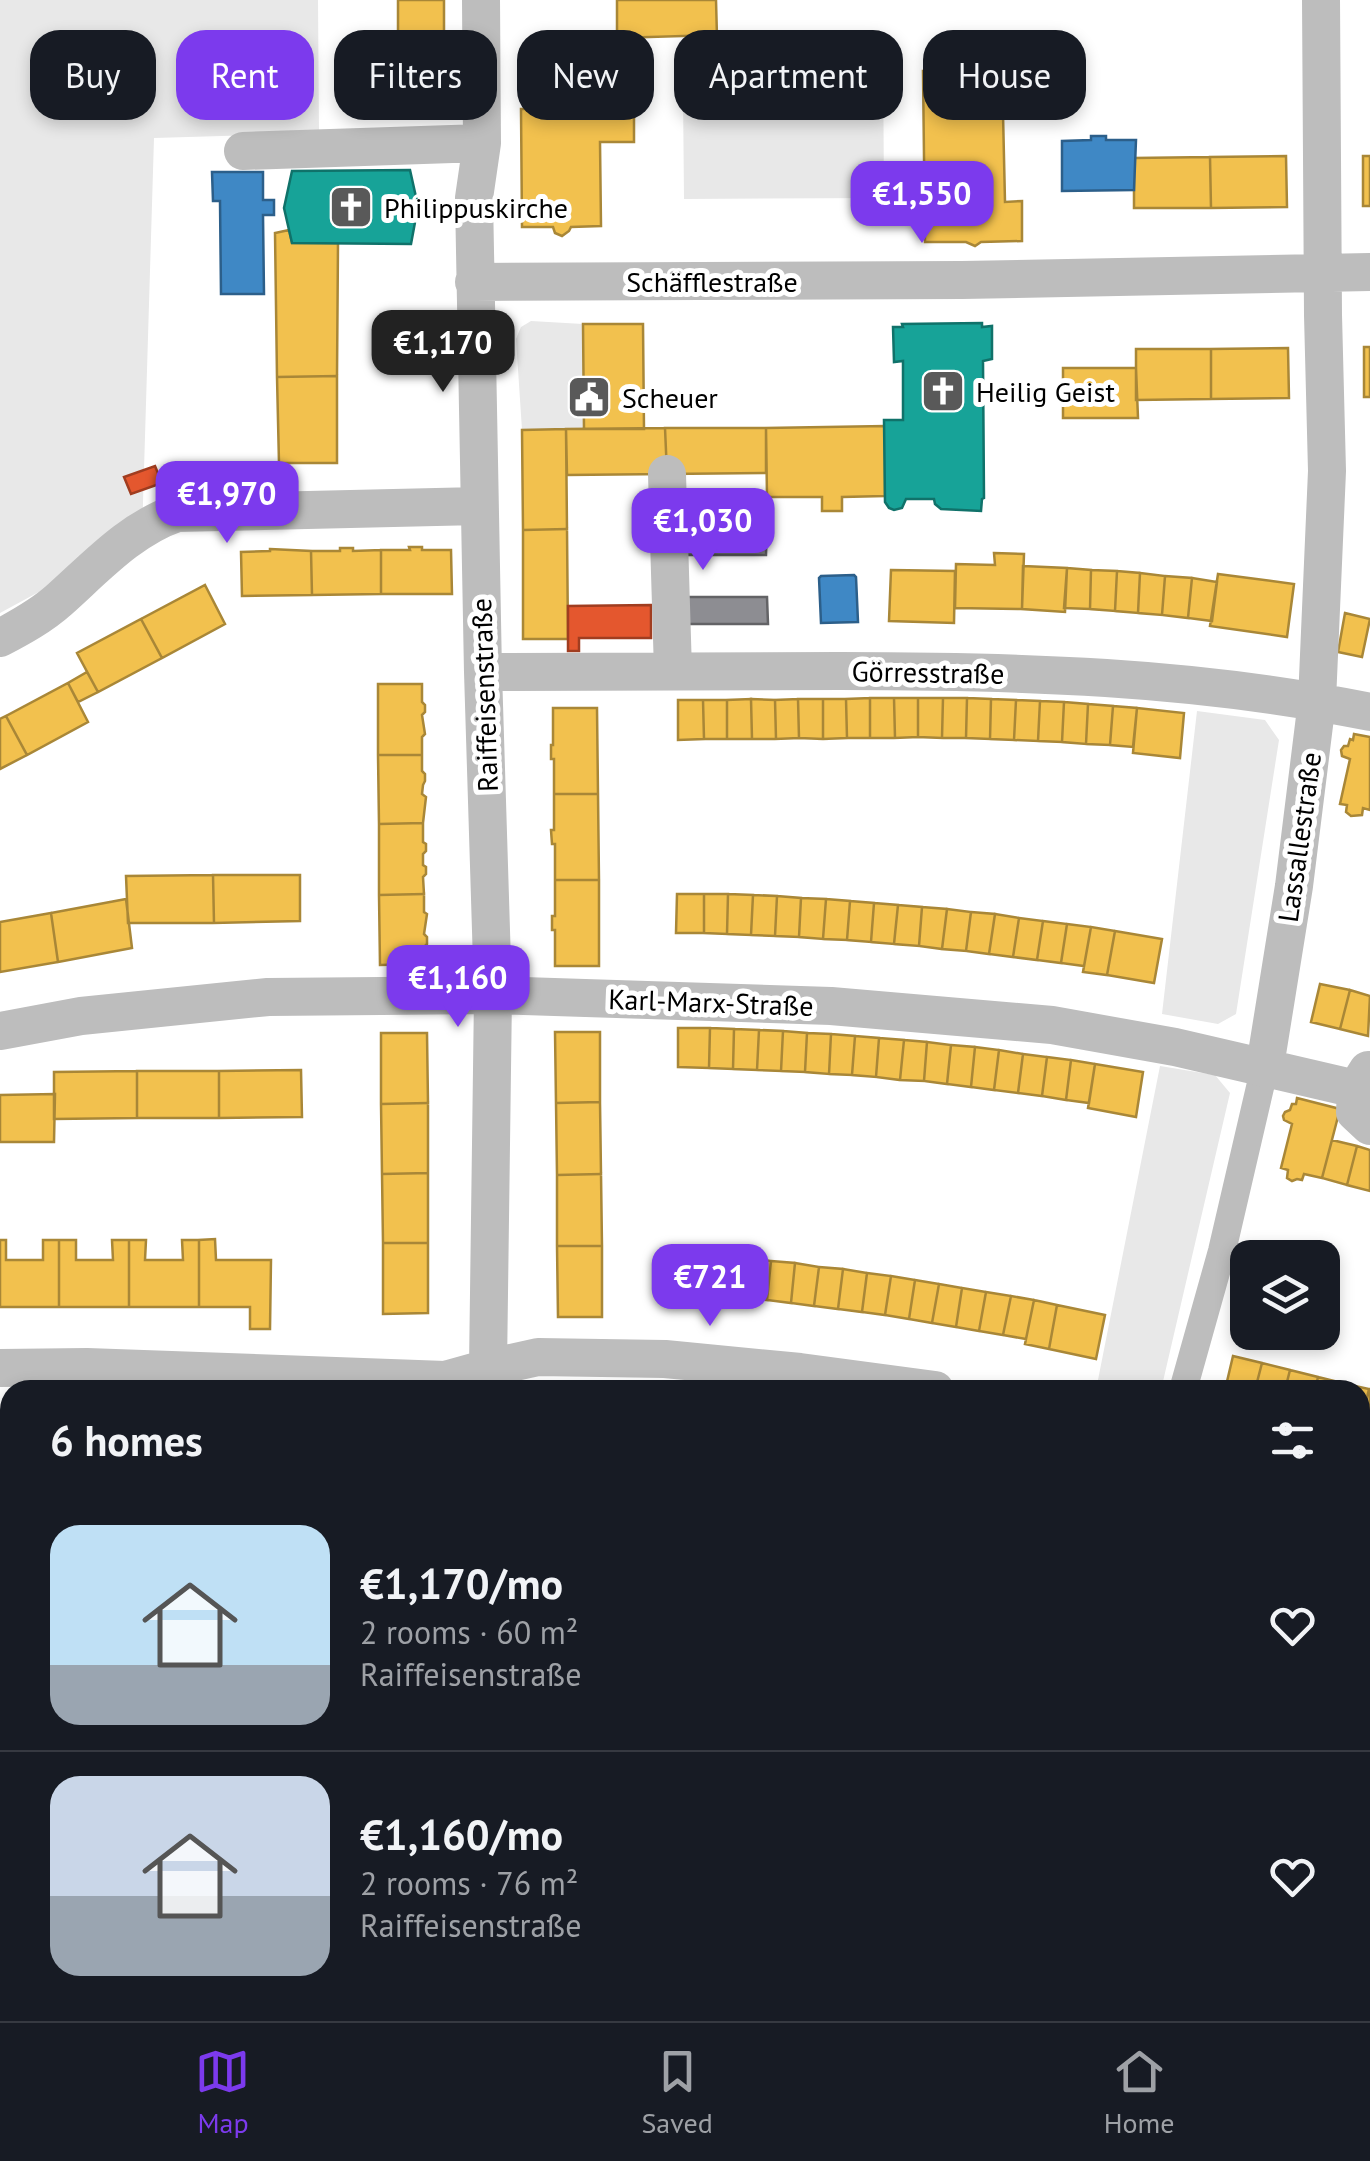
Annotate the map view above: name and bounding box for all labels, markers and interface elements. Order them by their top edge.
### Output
chip: Buy [30,30,156,120]
chip: Rent [176,30,314,120]
chip: Filters [334,30,497,120]
chip: New [517,30,654,120]
chip: Apartment [674,30,903,120]
chip: House [923,30,1086,120]
pin: €1,550 [841,161,1003,246]
text: €1,550 [873,172,971,214]
church icon: Philippuskirche [328,184,374,230]
place label: Philippuskirche [384,189,568,226]
street label: Schäfflestraße [626,263,798,300]
pin: €1,170 [362,310,524,395]
text: €1,170 [394,321,492,363]
church icon: Heilig Geist [920,368,966,414]
place label: Heilig Geist [976,373,1115,410]
public building icon: Scheuer [566,374,612,420]
place label: Scheuer [622,379,718,416]
pin: €1,970 [146,461,308,546]
text: €1,970 [178,472,276,514]
pin: €1,030 [622,488,784,573]
text: €1,030 [654,499,752,541]
street label: Raiffeisenstraße [462,597,506,793]
street label: Görresstraße [851,652,1005,692]
street label: Lassallestraße [1269,750,1329,924]
pin: €1,160 [377,945,539,1030]
text: €1,160 [409,956,507,998]
street label: Karl-Marx-Straße [608,980,814,1024]
map controls [1230,1240,1340,1350]
button: layers [1230,1240,1340,1350]
pin: €721 [651,1244,769,1329]
text: €721 [674,1255,746,1297]
text: 6 homes [50,1413,203,1468]
icon: filters [1265,1413,1320,1468]
text: €1,170/mo [360,1556,563,1611]
icon: home [130,1565,250,1685]
icon: heart [1265,1598,1320,1653]
text: 2 rooms · 60 m² [360,1611,578,1653]
text: Raiffeisenstraße [360,1653,582,1695]
text: €1,160/mo [360,1807,563,1862]
icon: home [130,1816,250,1936]
icon: heart [1265,1849,1320,1904]
text: 2 rooms · 76 m² [360,1862,578,1904]
text: Raiffeisenstraße [360,1904,582,1946]
tab: Map [195,2044,250,2141]
tab: Saved [641,2044,713,2141]
tab: Home [1104,2044,1174,2141]

